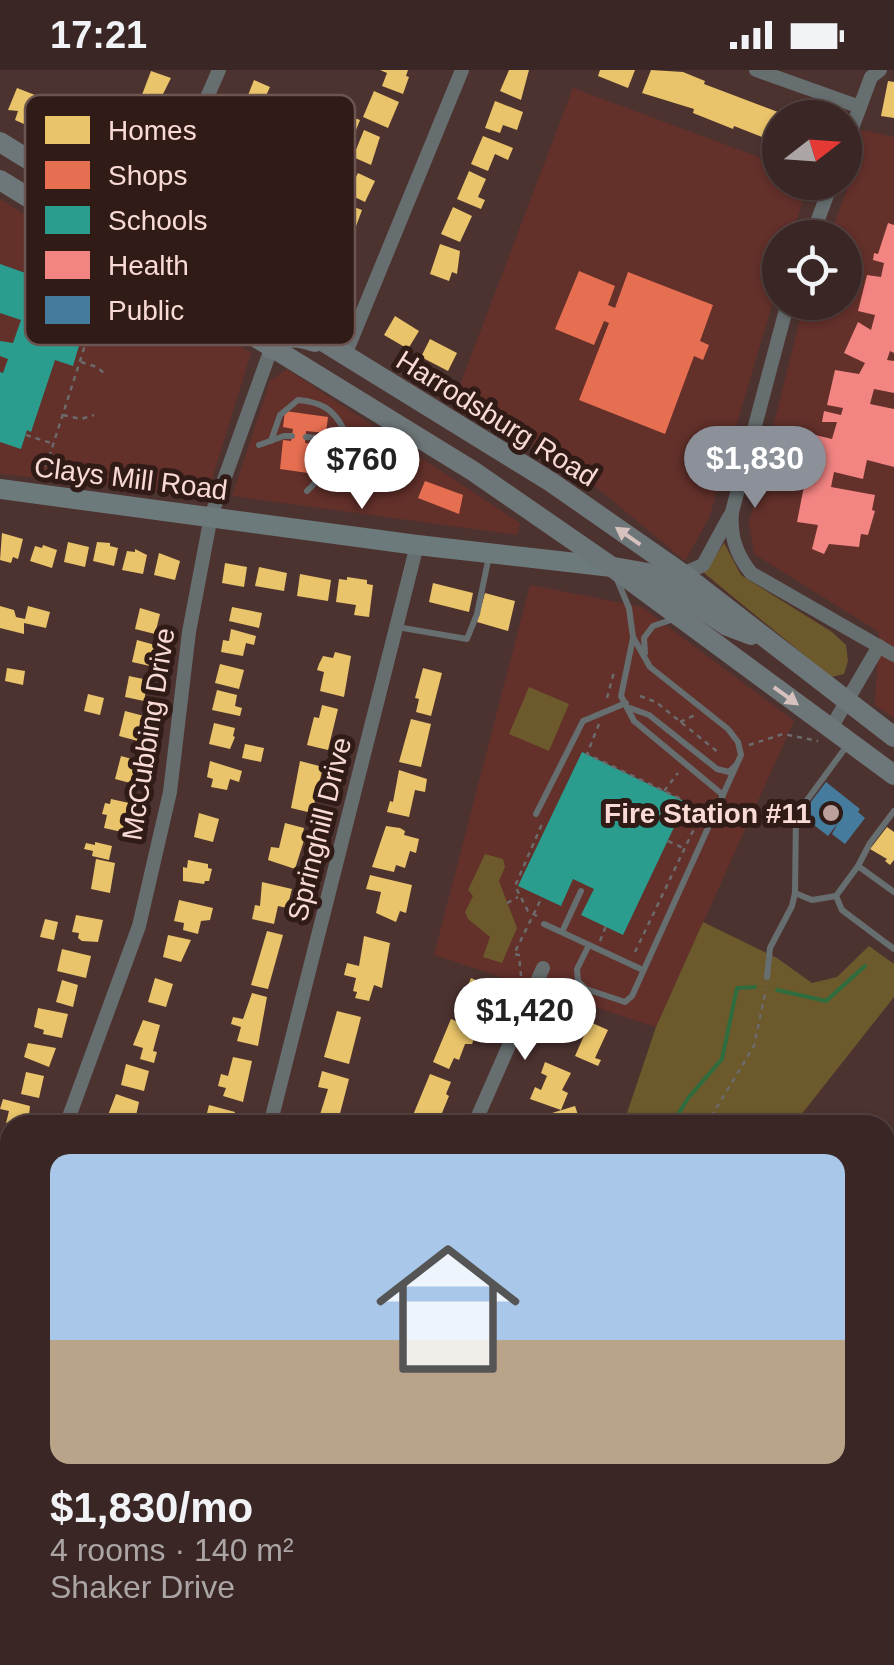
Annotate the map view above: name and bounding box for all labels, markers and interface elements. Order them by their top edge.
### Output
text: 17:21 [50,14,147,56]
legend [25,95,355,345]
north arrow [762,100,862,200]
map controls [762,100,862,320]
text: Homes [108,115,197,146]
text: Shops [108,160,187,191]
text: Schools [108,205,208,236]
button: locate [762,220,862,320]
text: Health [108,250,189,281]
text: Public [108,295,184,326]
street label: Harrodsburg Road [391,344,603,493]
pin: $1,830 [674,426,836,511]
pin: $760 [303,427,421,512]
text: $1,830 [706,440,804,476]
text: $760 [326,441,398,477]
street label: Clays Mill Road [33,451,229,506]
one-way arrow [615,527,641,546]
street label: McCubbing Drive [116,626,181,843]
one-way arrow [773,685,799,705]
street label: Springhill Drive [282,734,357,924]
place label: Fire Station #11 [604,798,811,829]
marker: Fire Station #11 [820,802,842,824]
pin: $1,420 [444,978,606,1063]
text: $1,420 [476,992,574,1028]
icon: home [358,1219,538,1399]
text: $1,830/mo [50,1484,253,1531]
text: 4 rooms · 140 m² [50,1532,294,1568]
text: Shaker Drive [50,1569,235,1605]

